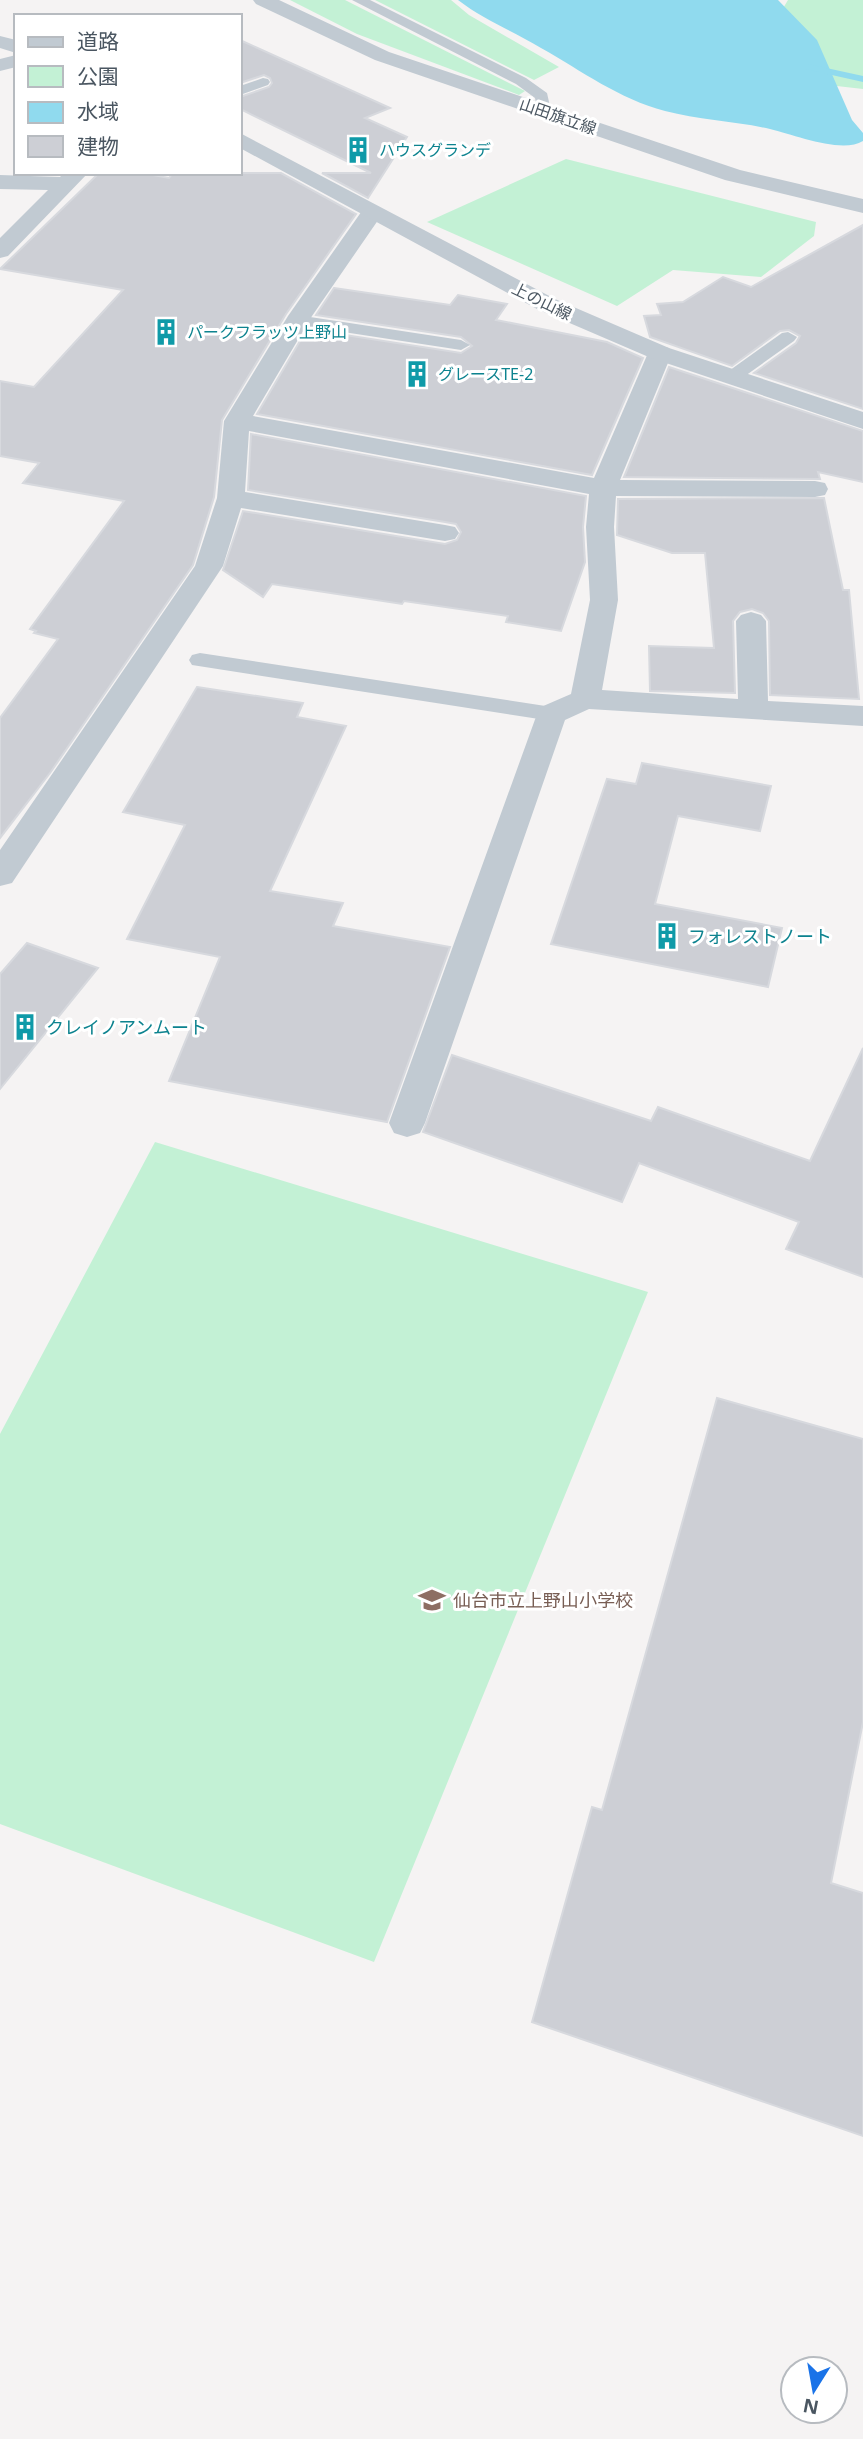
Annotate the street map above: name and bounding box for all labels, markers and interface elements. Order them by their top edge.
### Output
legend [14,14,242,175]
text: 道路 [77,27,119,55]
text: 公園 [77,62,119,90]
street label: 山田旗立線 [517,93,599,139]
text: 水域 [77,97,119,125]
text: 建物 [77,132,119,160]
building icon: ハウスグランデ [343,135,373,165]
place label: ハウスグランデ [379,139,491,161]
street label: 上の山線 [508,277,576,325]
building icon: パークフラッツ上野山 [151,317,181,347]
place label: パークフラッツ上野山 [187,321,347,343]
building icon: グレースTE-2 [402,359,432,389]
place label: グレースTE-2 [438,363,533,385]
building icon: フォレストノート [652,921,682,951]
place label: フォレストノート [688,924,832,948]
building icon: クレイノアンムート [10,1012,40,1042]
place label: クレイノアンムート [46,1015,207,1039]
school or university icon: 仙台市立上野山小学校 [417,1585,447,1615]
place label: 仙台市立上野山小学校 [453,1588,633,1612]
north arrow [779,2355,849,2425]
text: N [801,2392,821,2421]

